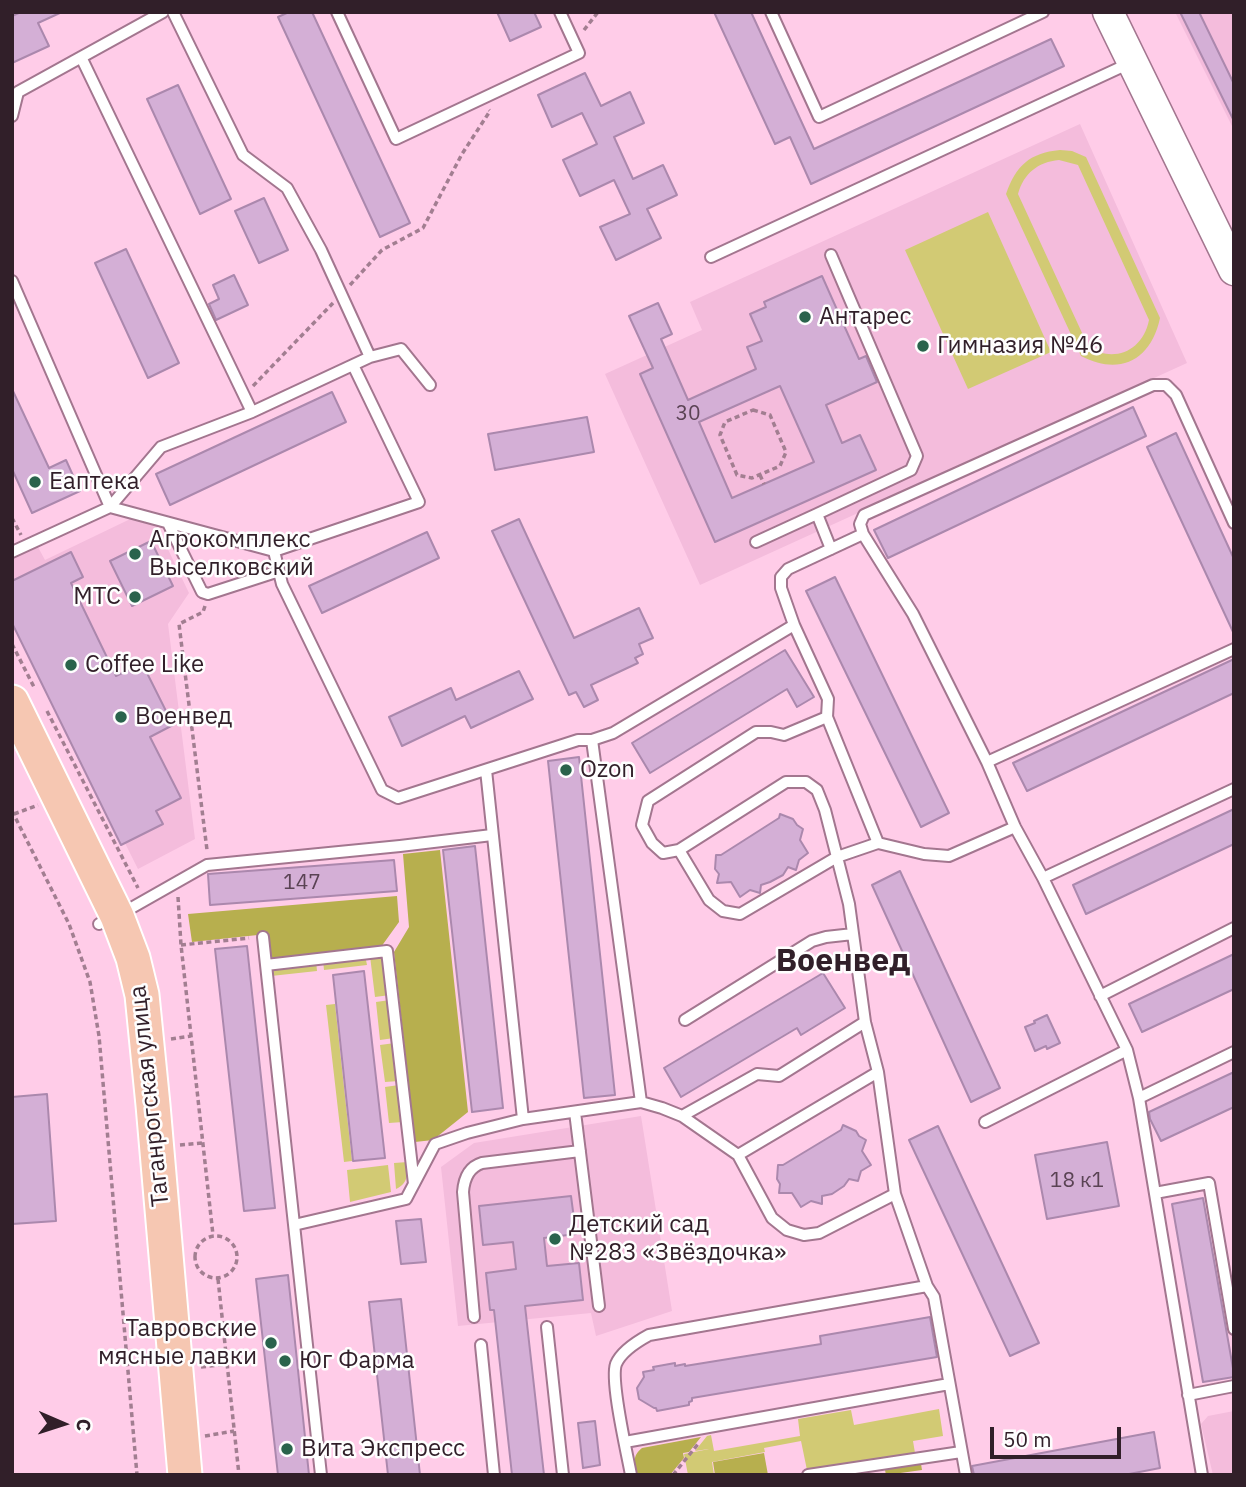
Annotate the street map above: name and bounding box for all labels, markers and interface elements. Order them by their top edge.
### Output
place label: Антарес [819,303,911,331]
marker: Антарес [797,309,813,325]
place label: Гимназия №46 [937,332,1103,360]
marker: Гимназия №46 [915,338,931,354]
house number: 30 [675,401,701,427]
place label: Еаптека [49,468,140,496]
marker: Еаптека [27,474,43,490]
place label: Агрокомплекс Выселковский [149,526,314,582]
marker: Агрокомплекс Выселковский [127,546,143,562]
place label: МТС [73,583,121,611]
marker: МТС [127,589,143,605]
place label: Coffee Like [85,651,204,679]
marker: Coffee Like [63,657,79,673]
place label: Военвед [135,703,232,731]
marker: Военвед [113,709,129,725]
place label: Ozon [580,756,635,784]
marker: Ozon [558,762,574,778]
house number: 147 [283,870,321,896]
district label: Военвед [776,943,910,981]
street label: Таганрогская улица [124,984,176,1208]
house number: 18 к1 [1050,1168,1104,1194]
place label: Детский сад №283 «Звёздочка» [569,1211,786,1267]
marker: Детский сад №283 «Звёздочка» [547,1231,563,1247]
place label: Тавровские мясные лавки [98,1315,257,1371]
marker: Тавровские мясные лавки [263,1335,279,1351]
place label: Юг Фарма [299,1347,415,1375]
marker: Юг Фарма [277,1353,293,1369]
north arrow [28,1389,98,1459]
scale bar [994,1414,1125,1458]
text: С [72,1418,96,1432]
text: 50 m [1003,1425,1052,1453]
place label: Вита Экспресс [301,1435,465,1463]
marker: Вита Экспресс [279,1441,295,1457]

